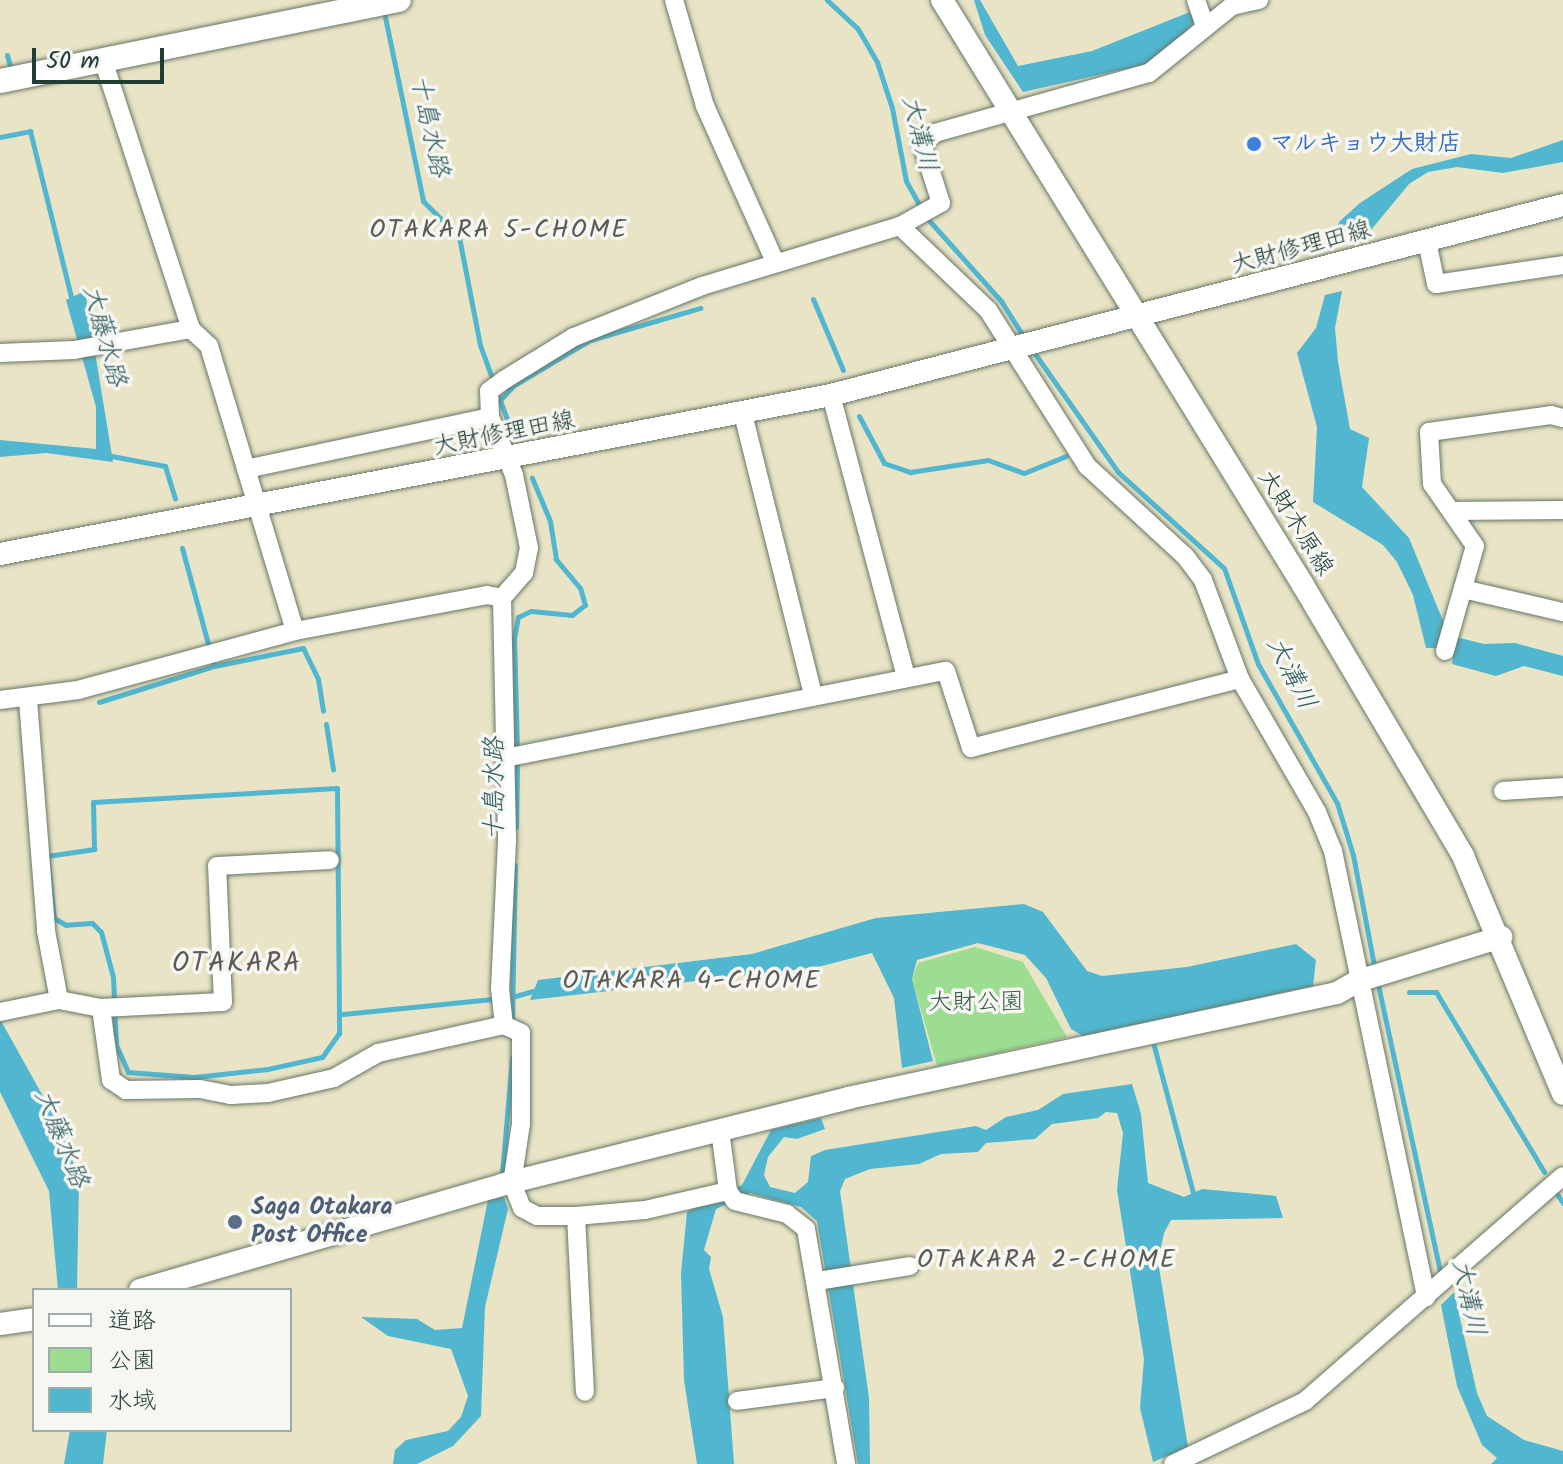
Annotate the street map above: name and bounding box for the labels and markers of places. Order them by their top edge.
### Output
place label: マルキョウ大財店 [1270,130,1462,158]
marker: マルキョウ大財店 [1245,135,1263,153]
place label: Saga Otakara Post Office [251,1194,392,1250]
marker: Saga Otakara Post Office [226,1213,244,1231]

